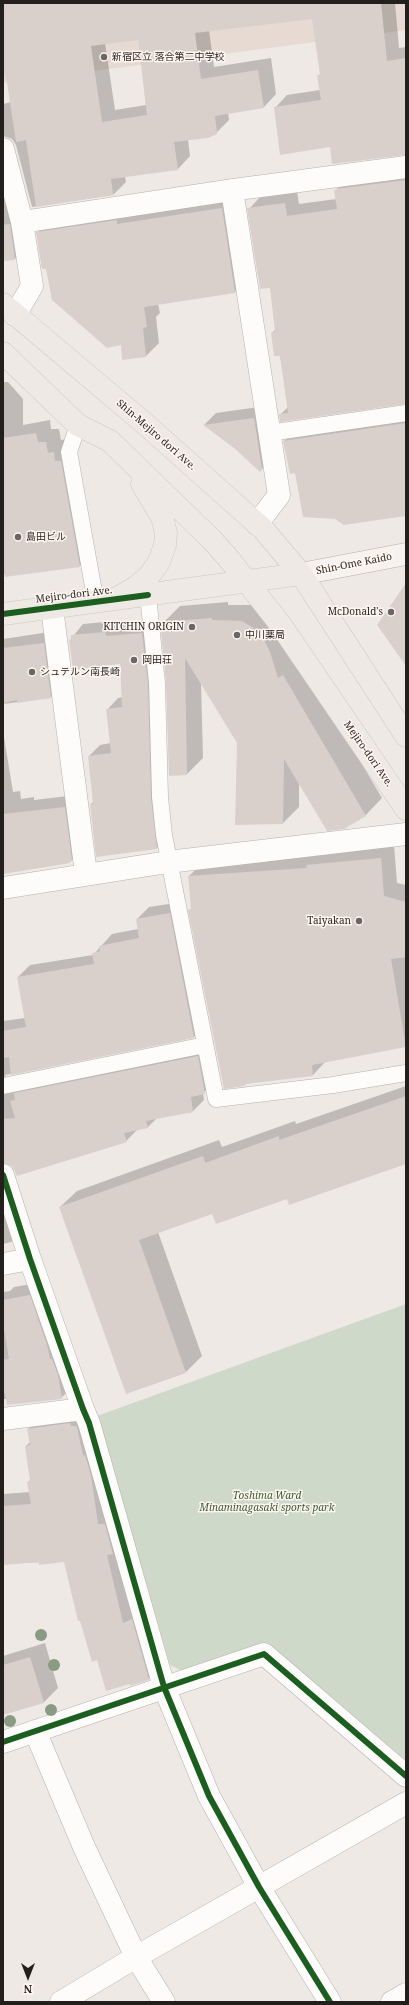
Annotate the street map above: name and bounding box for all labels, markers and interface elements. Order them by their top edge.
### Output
place label: 新宿区立 落合第二中学校 [112,51,225,63]
marker: 新宿区立 落合第二中学校 [99,52,109,62]
street label: Shin-Mejiro dori Ave. [114,397,198,473]
place label: 島田ビル [26,531,66,543]
marker: 島田ビル [13,532,23,542]
street label: Shin-Ome Kaido [315,551,393,577]
street label: Mejiro-dori Ave. [35,584,113,606]
place label: McDonald's [328,606,383,618]
marker: McDonald's [386,607,396,617]
place label: KITCHIN ORIGIN [103,621,184,633]
marker: KITCHIN ORIGIN [187,622,197,632]
place label: 中川薬局 [245,629,285,641]
marker: 中川薬局 [232,630,242,640]
place label: 岡田荘 [142,654,172,666]
marker: 岡田荘 [129,655,139,665]
place label: シュテルン南長崎 [40,666,120,678]
marker: シュテルン南長崎 [27,667,37,677]
street label: Mejiro-dori Ave. [341,719,395,789]
place label: Taiyakan [307,915,351,927]
marker: Taiyakan [354,916,364,926]
park label: Toshima Ward Minaminagasaki sports park [200,1490,334,1514]
north arrow [8,1957,48,1997]
text: N [24,1982,32,1997]

